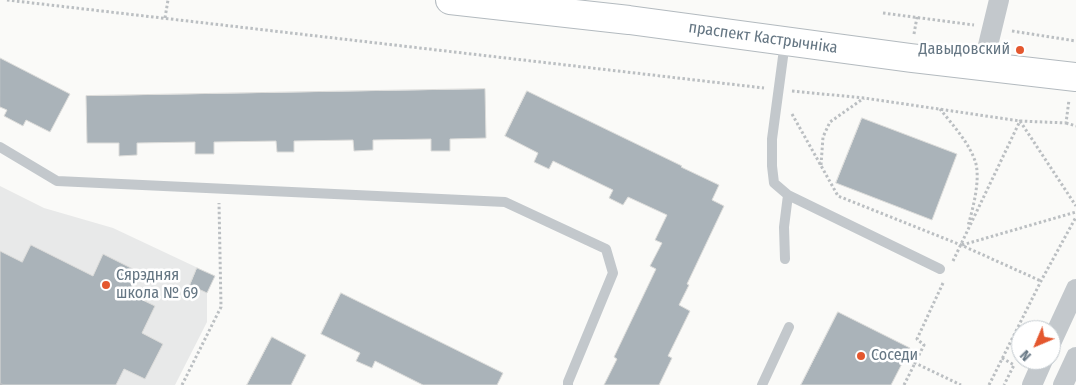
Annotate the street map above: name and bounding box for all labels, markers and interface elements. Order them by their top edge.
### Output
street label: праспект Кастрычніка [687,18,839,58]
place label: Давыдовский [919,40,1010,60]
marker: Давыдовский [1014,44,1026,56]
place label: Сярэдняя школа № 69 [116,266,198,304]
marker: Сярэдняя школа № 69 [100,279,112,291]
north arrow [1011,320,1061,370]
place label: Соседи [871,346,918,366]
text: N [1017,346,1035,364]
marker: Соседи [855,350,867,362]

